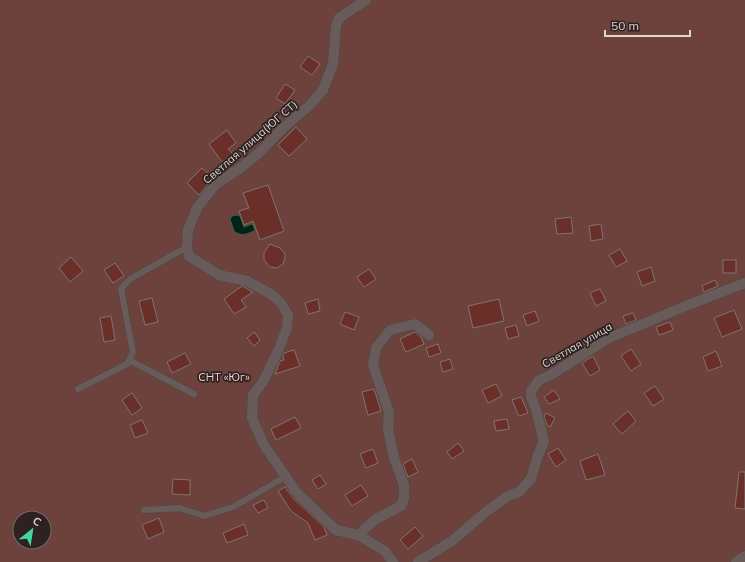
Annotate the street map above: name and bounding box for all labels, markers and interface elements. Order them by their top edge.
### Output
scale bar [605,12,690,38]
text: 50 m [611,18,639,33]
street label: Светлая улица(ЮГ СТ) [200,97,300,187]
street label: Светлая улица [539,319,615,371]
park label: СНТ «Юг» [198,370,250,384]
north arrow [12,510,52,550]
text: С [30,513,44,530]

